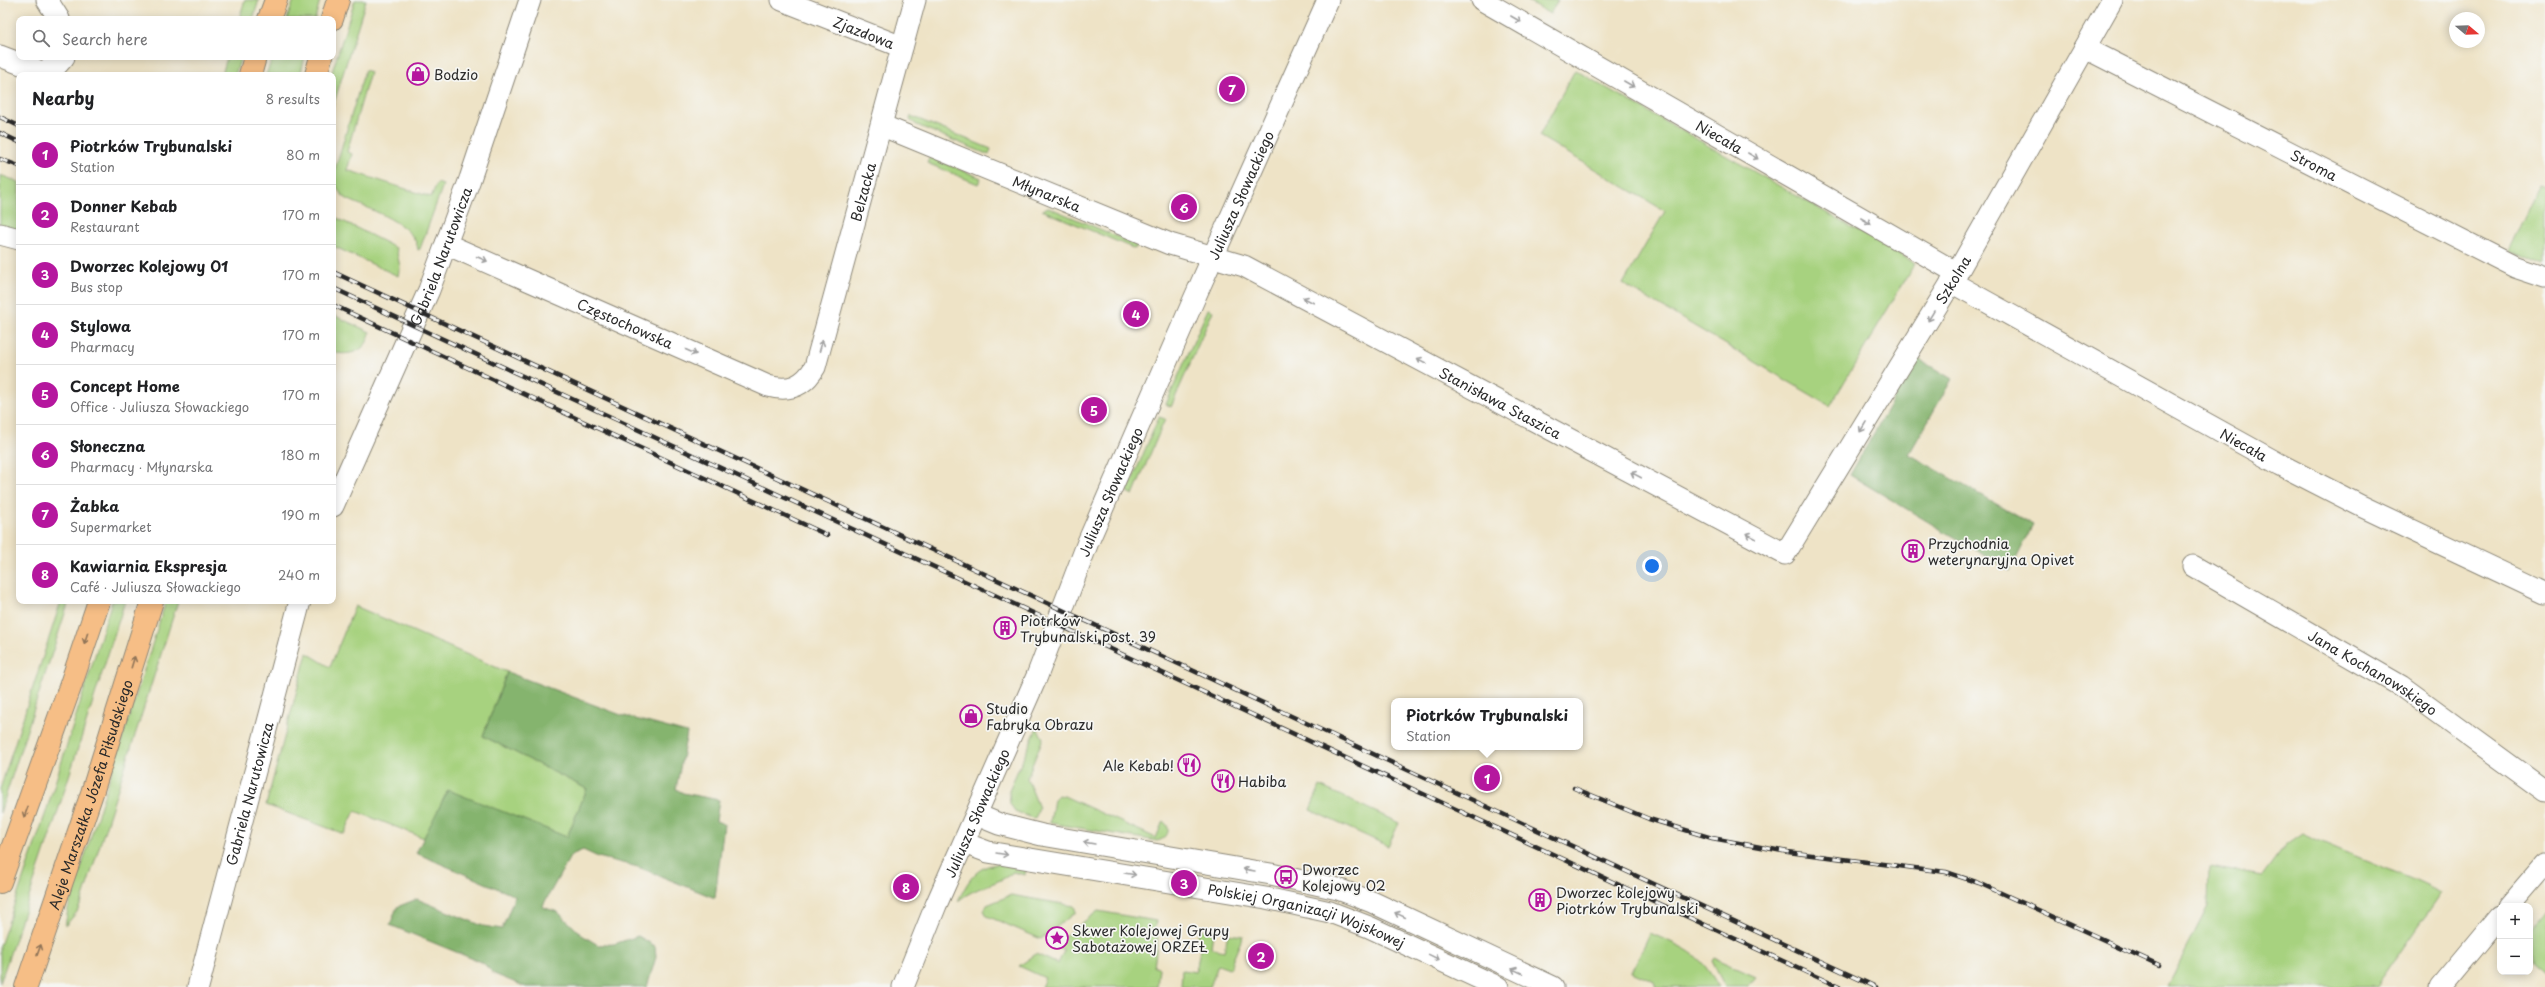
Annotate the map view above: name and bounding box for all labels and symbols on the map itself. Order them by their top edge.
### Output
street label: Zjazdowa [830,11,898,54]
north arrow [2449,12,2485,48]
one-way arrow [1510,16,1522,24]
shop icon: Bodzio [405,61,431,87]
place label: Bodzio [434,64,478,85]
pin: 7 [1219,74,1245,104]
one-way arrow [1623,81,1635,89]
street label: Niecała [1692,115,1747,158]
street label: Juliusza Słowackiego [1203,127,1279,263]
street label: Stroma [2287,144,2341,185]
one-way arrow [1747,152,1759,160]
street label: Belzacka [845,160,881,224]
street label: Młynarska [1009,170,1084,217]
street label: Gabriela Narutowicza [404,183,477,329]
pin: 6 [1171,192,1197,222]
one-way arrow [1860,217,1872,225]
street label: Szkolna [1930,251,1976,308]
one-way arrow [476,256,488,264]
street label: Częstochowska [574,293,677,354]
one-way arrow [1302,296,1314,303]
pin: 4 [1123,299,1149,329]
one-way arrow [1926,310,1934,322]
one-way arrow [818,340,825,353]
one-way arrow [684,348,696,356]
one-way arrow [1417,357,1429,364]
street label: Stanisława Staszica [1436,361,1565,444]
pin: 5 [1081,395,1107,425]
one-way arrow [1859,421,1867,432]
street label: Niecała [2217,423,2271,466]
street label: Juliusza Słowackiego [1073,424,1148,559]
one-way arrow [1630,471,1642,478]
one-way arrow [1745,532,1757,539]
place label: Przychodnia weterynaryjna Opivet [1928,533,2075,570]
building icon: Przychodnia weterynaryjna Opivet [1900,538,1926,564]
your location [1642,556,1662,576]
place label: Piotrków Trybunalski post. 39 [1020,610,1156,647]
building icon: Piotrków Trybunalski post. 39 [992,615,1018,641]
street label: Jana Kochanowskiego [2305,624,2442,720]
one-way arrow [82,632,90,644]
one-way arrow [130,655,137,668]
street label: Aleje Marszałka Józefa Piłsudskiego [43,677,137,912]
place label: Studio Fabryka Obrazu [986,698,1093,735]
shop icon: Studio Fabryka Obrazu [958,703,984,729]
street label: Gabriela Narutowicza [220,719,278,868]
street label: Juliusza Słowackiego [939,745,1014,881]
restaurant icon: Ale Kebab! [1176,752,1202,778]
place label: Ale Kebab! [1103,755,1174,776]
pin: 1 [1474,763,1500,793]
restaurant icon: Habiba [1210,768,1236,794]
place label: Habiba [1238,771,1286,792]
one-way arrow [21,806,29,818]
one-way arrow [1083,839,1096,847]
one-way arrow [995,850,1008,858]
place label: Dworzec Kolejowy 02 [1302,859,1386,896]
bus stop icon: Dworzec Kolejowy 02 [1273,864,1299,890]
one-way arrow [1243,866,1256,874]
pin: 3 [1171,868,1197,898]
one-way arrow [1123,871,1136,879]
pin: 8 [893,872,919,902]
street label: Polskiej Organizacji Wojskowej [1206,878,1409,953]
place label: Dworzec kolejowy Piotrków Trybunalski [1556,882,1698,919]
building icon: Dworzec kolejowy Piotrków Trybunalski [1527,887,1553,913]
one-way arrow [1394,911,1406,918]
place label: Skwer Kolejowej Grupy Sabotażowej ORZEŁ [1072,920,1229,957]
place icon: Skwer Kolejowej Grupy Sabotażowej ORZEŁ [1044,925,1070,951]
pin: 2 [1248,941,1274,971]
one-way arrow [35,945,43,957]
one-way arrow [1428,954,1440,961]
one-way arrow [1512,967,1524,974]

